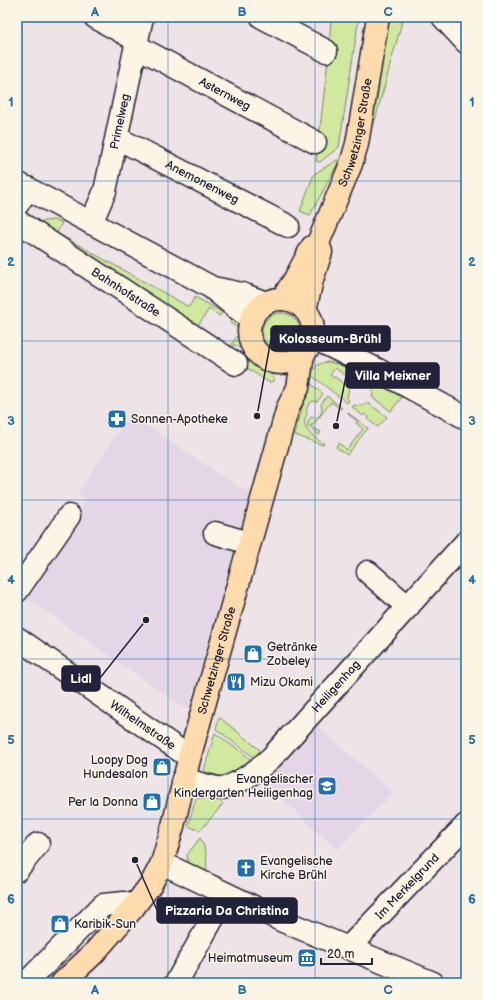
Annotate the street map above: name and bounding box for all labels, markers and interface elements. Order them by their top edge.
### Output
text: A [90,4,99,20]
text: B [237,4,247,20]
text: C [383,4,393,20]
street label: Asternweg [197,74,253,114]
street label: Schwetzinger Straße [335,77,375,189]
street label: Primelweg [107,92,133,151]
text: 1 [8,94,14,110]
text: 1 [469,94,475,110]
street label: Anemonenweg [163,157,242,207]
text: 2 [7,254,15,270]
text: 2 [468,254,476,270]
street label: Bahnhofstraße [88,264,163,320]
callout: Kolosseum-Brühl [271,326,390,351]
text: Kolosseum-Brühl [279,331,381,347]
callout: Villa Meixner [346,363,439,388]
text: Villa Meixner [355,368,432,384]
pharmacy icon: Sonnen-Apotheke [106,408,128,430]
place label: Sonnen-Apotheke [131,412,228,427]
text: 3 [7,413,15,429]
text: 3 [468,413,476,429]
text: 4 [7,572,15,588]
text: 4 [468,572,476,588]
street label: Schwetzinger Straße [194,605,239,716]
place label: Getränke Zobeley [266,640,317,669]
shop icon: Getränke Zobeley [242,643,264,665]
street label: Heiligenhag [308,657,363,715]
callout: Lidl [62,666,100,691]
text: Lidl [70,671,92,687]
restaurant icon: Mizu Okami [225,671,247,693]
place label: Mizu Okami [250,675,313,690]
street label: Wilhelmstraße [107,697,179,753]
text: 5 [7,732,15,748]
text: 5 [468,732,476,748]
place label: Loopy Dog Hundesalon [83,753,148,782]
shop icon: Loopy Dog Hundesalon [151,756,173,778]
place label: Evangelischer Kindergarten Heiligenhag [174,772,314,801]
school or university icon: Evangelischer Kindergarten Heiligenhag [316,775,338,797]
shop icon: Per la Donna [141,791,163,813]
place label: Per la Donna [68,795,138,810]
street label: Im Merkelgrund [372,850,442,923]
place label: Evangelische Kirche Brühl [260,854,333,883]
church icon: Evangelische Kirche Brühl [235,857,257,879]
text: 6 [7,891,15,907]
text: 6 [468,891,476,907]
callout: Pizzaria Da Christina [157,898,297,923]
text: Pizzaria Da Christina [165,903,289,919]
shop icon: Karibik-Sun [49,913,71,935]
place label: Karibik-Sun [74,917,136,932]
scale bar [321,940,372,966]
museum icon: Heimatmuseum [296,947,318,969]
text: 20 m [327,947,354,962]
place label: Heimatmuseum [208,951,293,966]
text: A [90,982,99,998]
text: B [237,982,247,998]
text: C [383,982,393,998]

